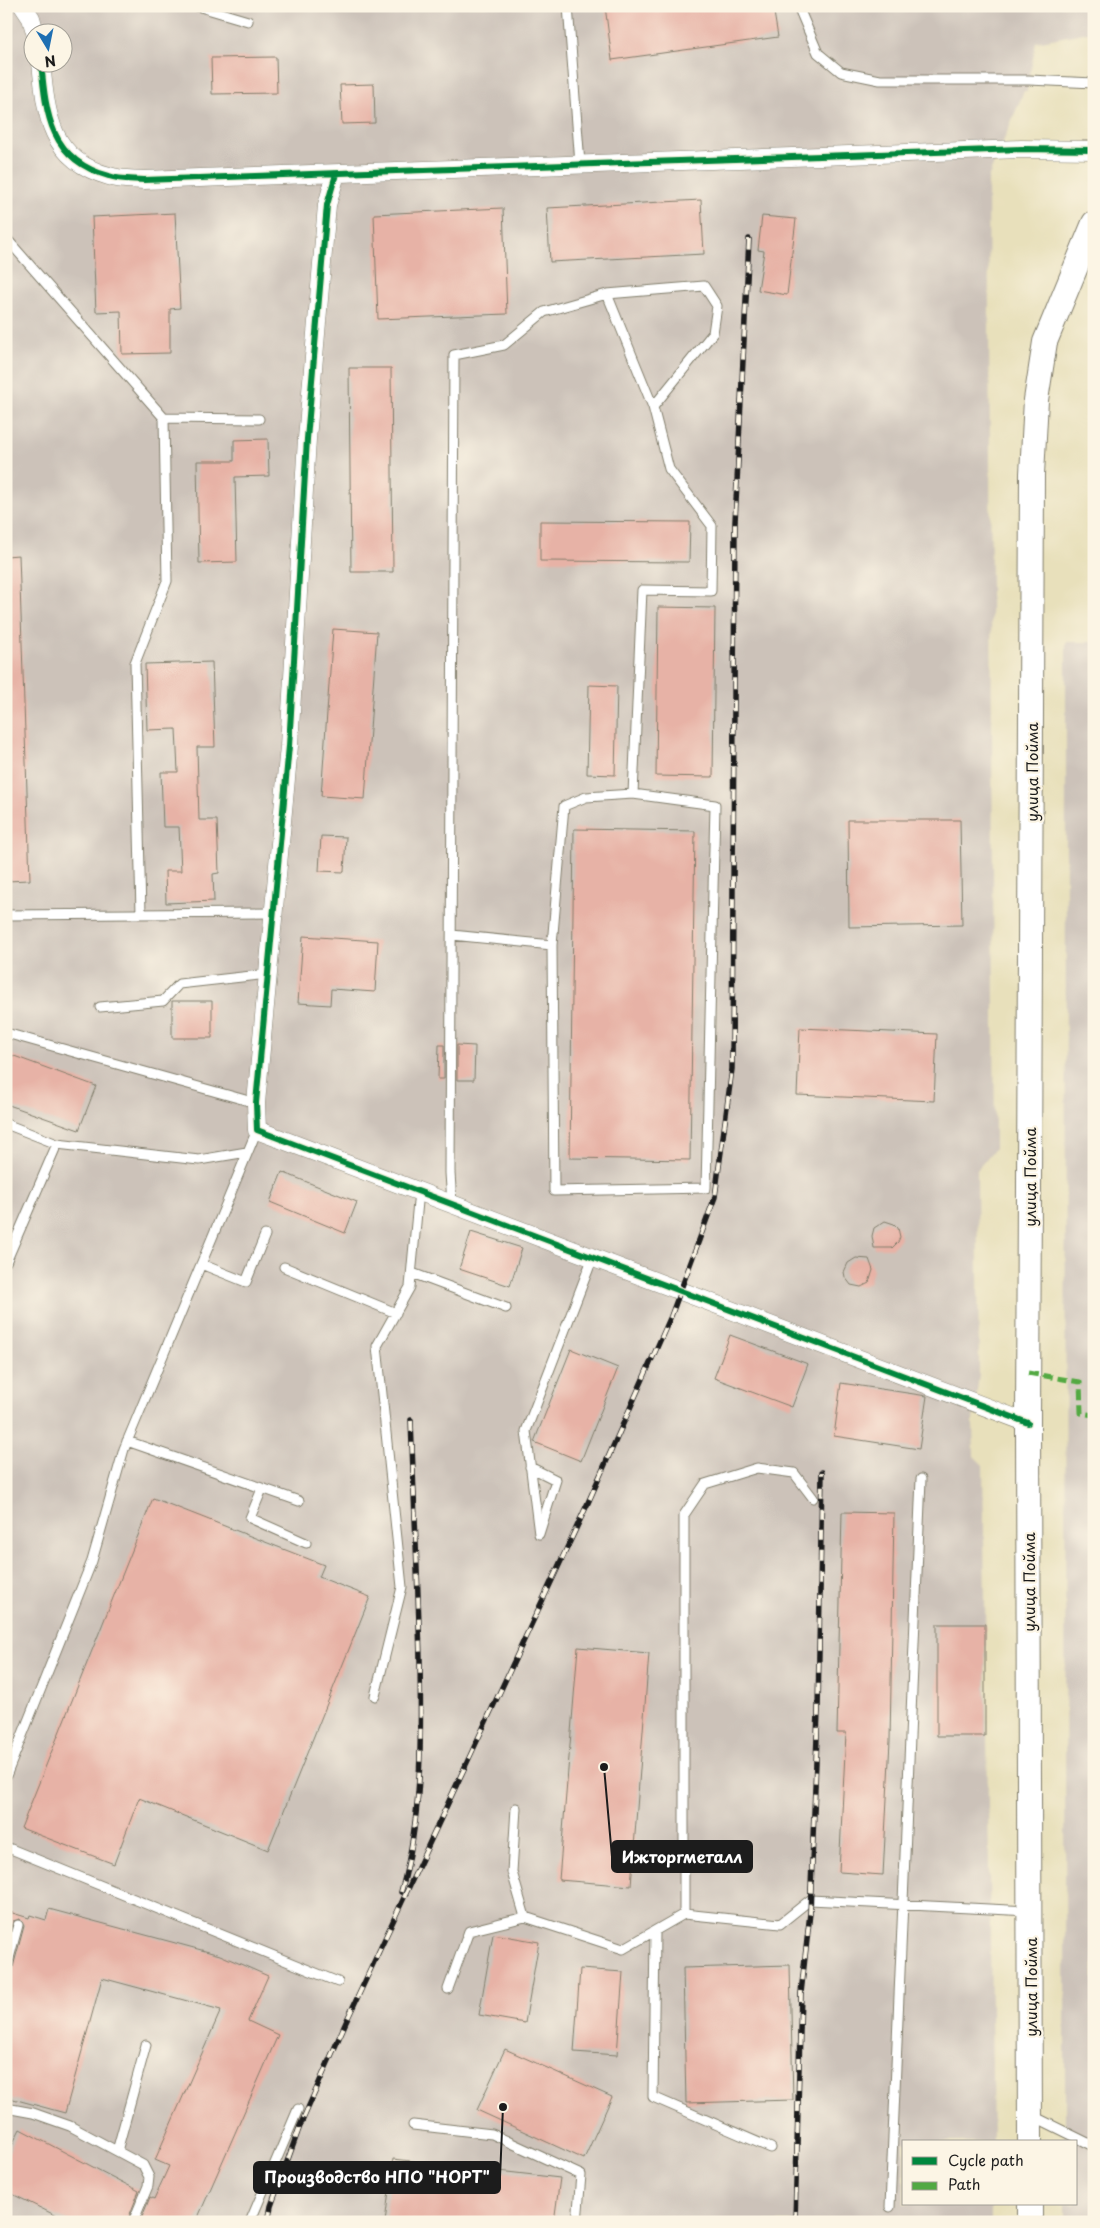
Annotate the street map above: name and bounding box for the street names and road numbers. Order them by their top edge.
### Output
street label: улица Пойма [1020,721,1043,822]
street label: улица Пойма [1018,1126,1041,1227]
street label: улица Пойма [1017,1531,1040,1632]
street label: улица Пойма [1019,1936,1042,2037]

